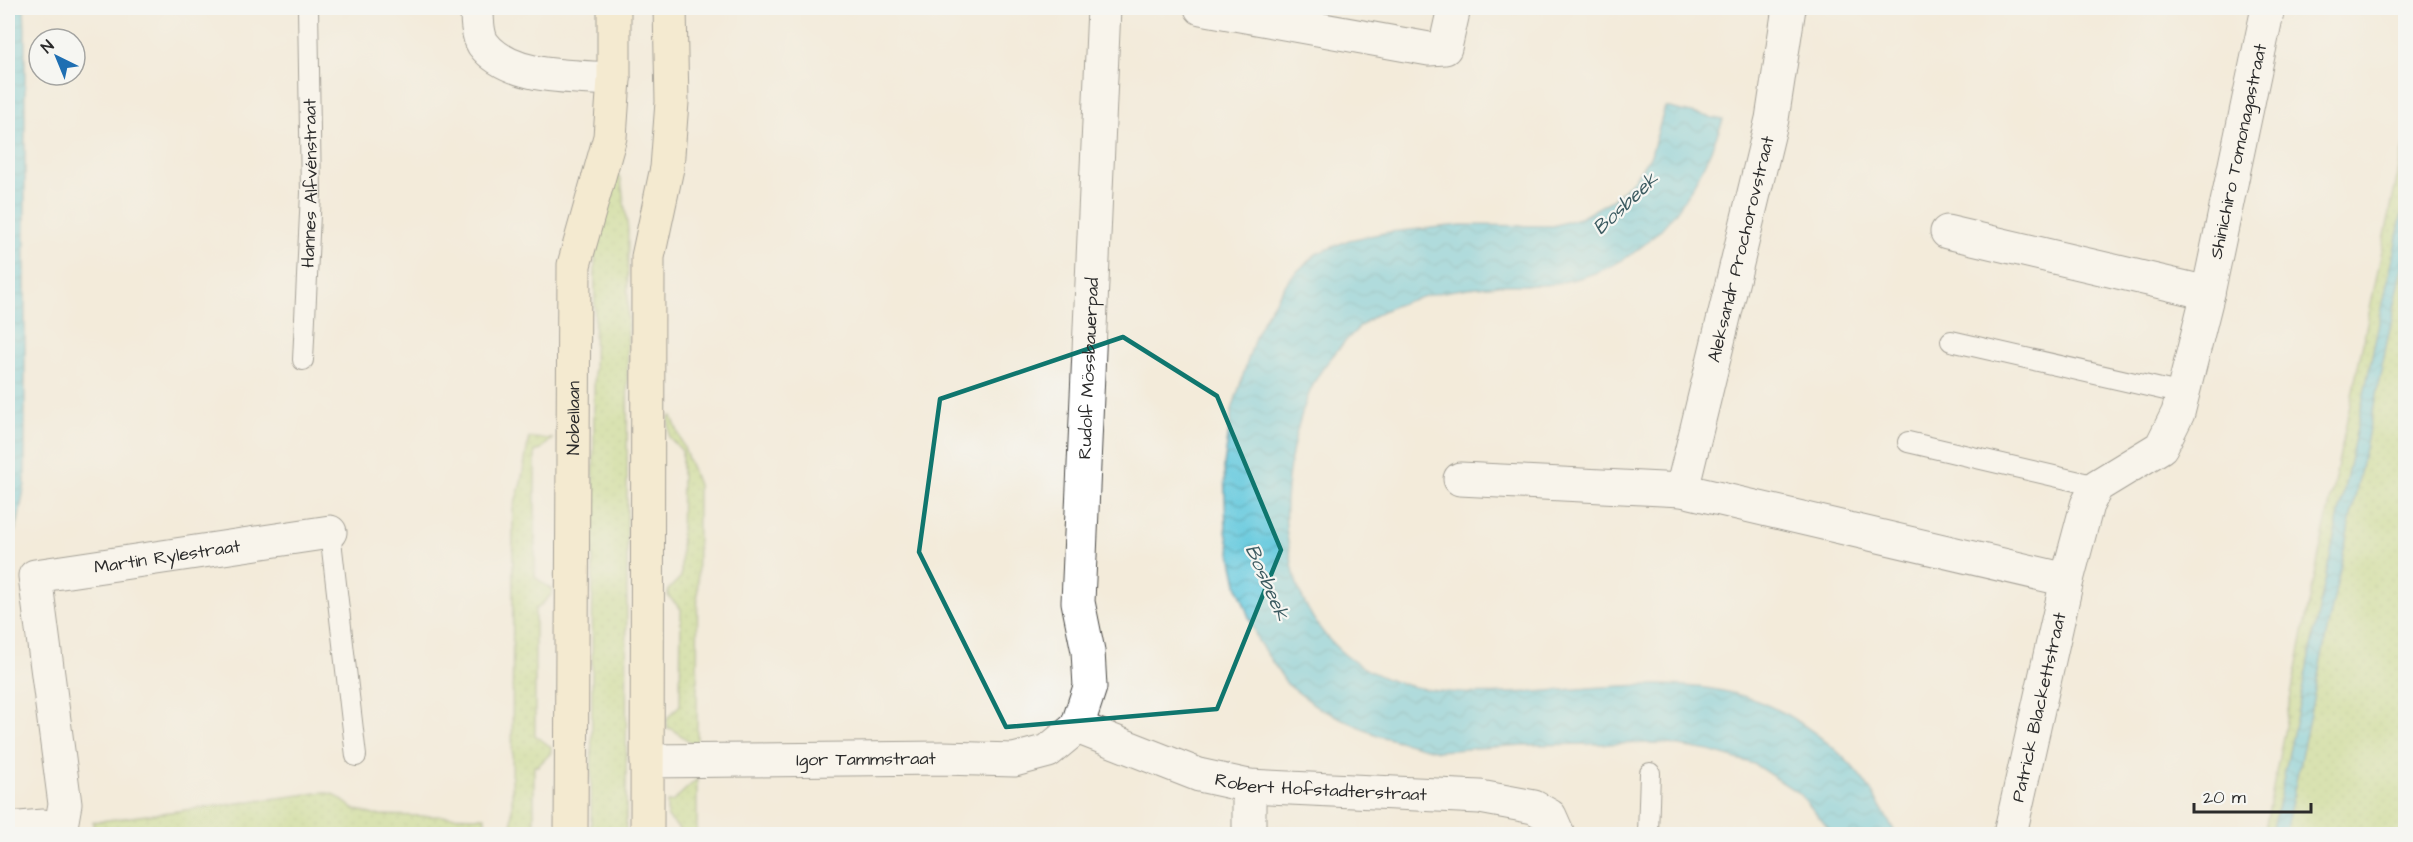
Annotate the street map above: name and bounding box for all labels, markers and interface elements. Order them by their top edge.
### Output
north arrow [27,27,87,87]
text: N [36,35,59,58]
street label: Shinichiro Tomonagastraat [2204,41,2273,261]
street label: Hannes Alfvénstraat [295,98,324,268]
street label: Aleksandr Prochorovstraat [1701,133,1781,365]
water label: Bosbeek [1587,166,1665,241]
street label: Rudolf Mössbauerpad [1072,277,1105,460]
street label: Nobellaan [561,381,586,455]
street label: Martin Rylestraat [92,533,243,580]
water label: Bosbeek [1238,540,1297,626]
street label: Patrick Blackettstraat [2006,609,2073,805]
street label: Igor Tammstraat [796,746,937,773]
street label: Robert Hofstadterstraat [1212,767,1428,807]
scale bar [2194,776,2311,814]
text: 20 m [2203,785,2246,810]

